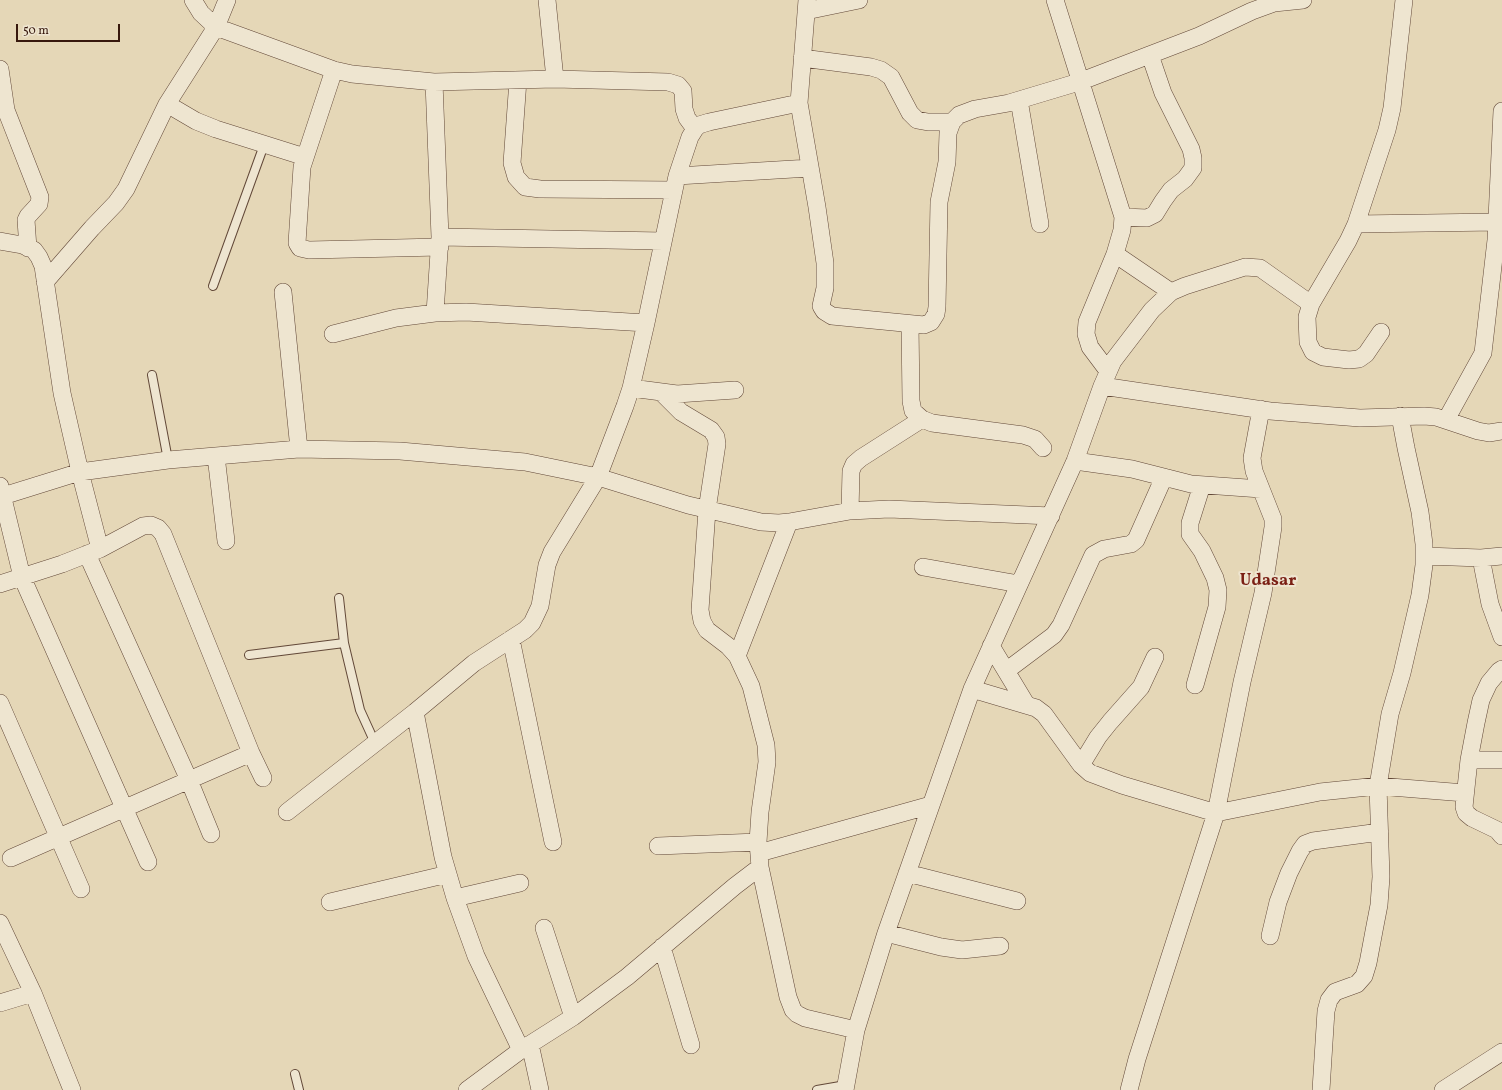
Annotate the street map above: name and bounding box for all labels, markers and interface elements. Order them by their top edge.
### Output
scale bar [18,16,122,42]
text: 50 m [23,23,49,39]
district label: Udasar [1240,572,1296,592]

